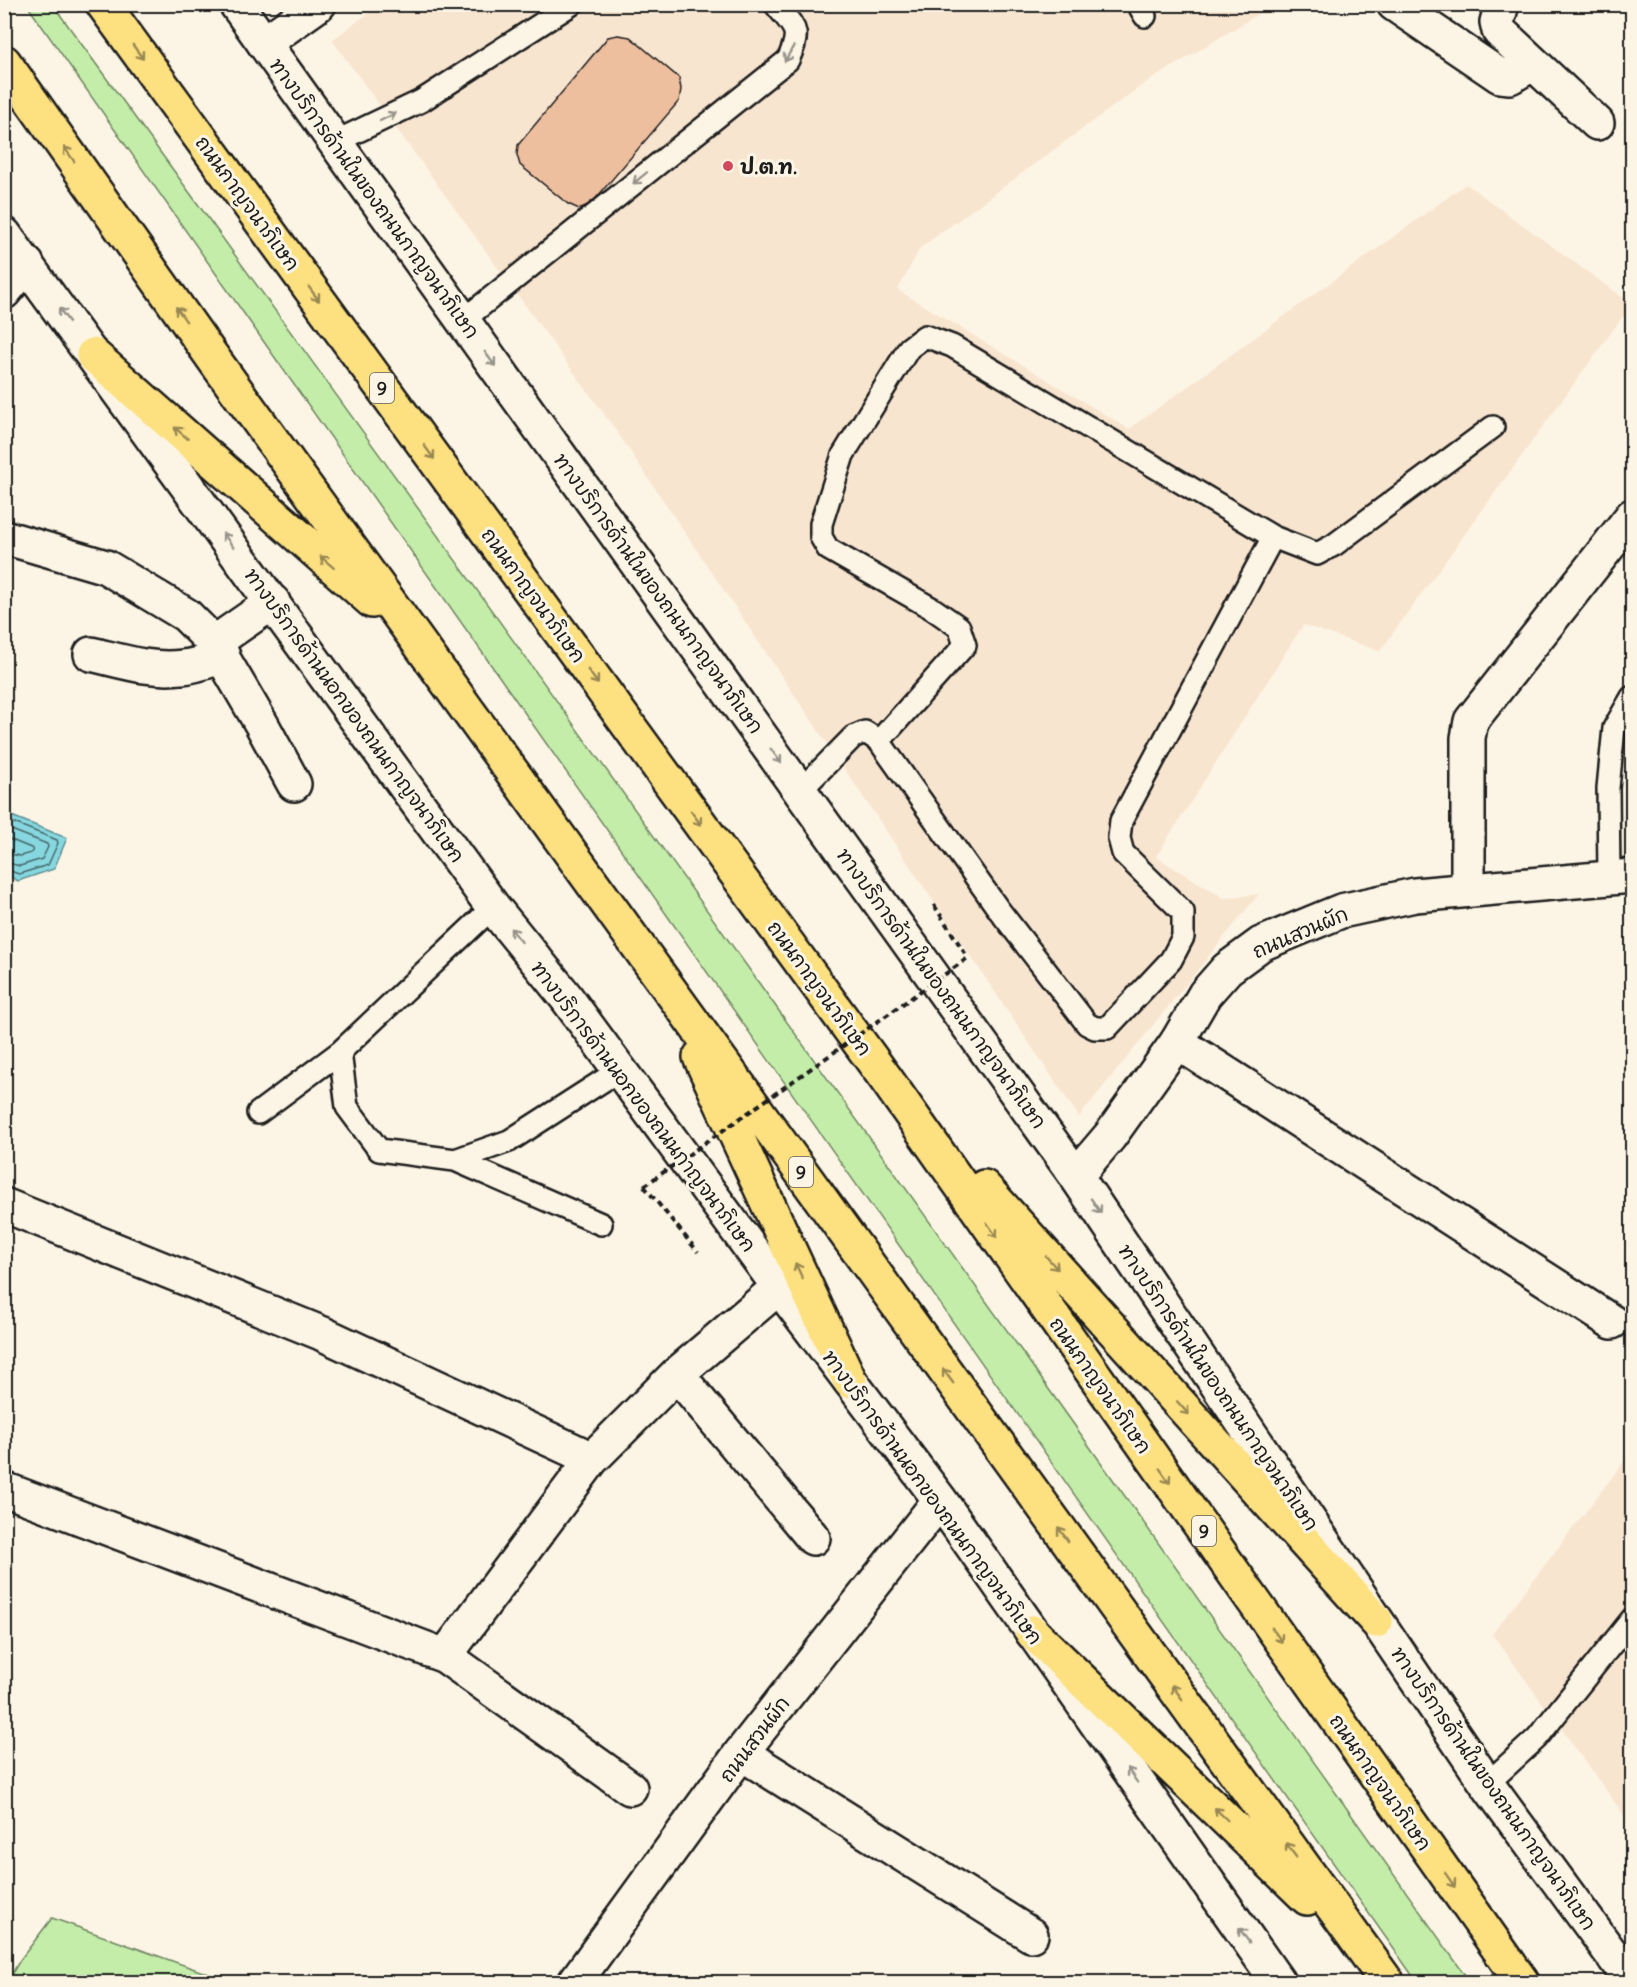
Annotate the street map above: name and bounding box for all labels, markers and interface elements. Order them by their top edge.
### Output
one-way arrow [132,43,144,59]
one-way arrow [783,45,795,62]
street label: ทางบริการด้านในของถนนกาญจนาภิเษก [265,53,485,343]
one-way arrow [378,111,396,123]
street label: ถนนกาญจนาภิเษก [191,130,305,276]
one-way arrow [63,146,75,163]
place label: ป.ต.ท. [740,154,797,179]
marker: ป.ต.ท. [721,159,735,173]
one-way arrow [632,172,648,185]
one-way arrow [308,286,321,302]
one-way arrow [175,306,187,322]
one-way arrow [57,307,70,323]
one-way arrow [484,351,496,367]
road number: 9 [370,373,394,403]
one-way arrow [174,426,189,440]
one-way arrow [423,443,435,459]
street label: ทางบริการด้านในของถนนกาญจนาภิเษก [549,448,769,738]
street label: ถนนกาญจนาภิเษก [477,522,591,668]
one-way arrow [222,533,234,549]
one-way arrow [320,555,335,569]
street label: ทางบริการด้านนอกของถนนกาญจนาภิเษก [240,563,470,867]
one-way arrow [587,669,600,685]
one-way arrow [770,748,782,764]
one-way arrow [690,810,702,826]
street label: ทางบริการด้านในของถนนกาญจนาภิเษก [832,843,1052,1133]
street label: ถนนสวนผัก [1248,901,1352,963]
street label: ถนนกาญจนาภิเษก [763,915,877,1061]
one-way arrow [510,928,523,944]
street label: ทางบริการด้านนอกของถนนกาญจนาภิเษก [526,955,762,1257]
road number: 9 [789,1157,813,1187]
one-way arrow [1091,1197,1103,1214]
one-way arrow [986,1222,998,1238]
street label: ทางบริการด้านในของถนนกาญจนาภิเษก [1113,1239,1325,1535]
one-way arrow [1045,1255,1059,1270]
one-way arrow [793,1263,805,1281]
street label: ถนนกาญจนาภิเษก [1045,1312,1157,1458]
street label: ทางบริการด้านนอกของถนนกาญจนาภิเษก [818,1345,1048,1649]
one-way arrow [942,1368,954,1384]
one-way arrow [1176,1400,1190,1415]
one-way arrow [1159,1467,1171,1483]
road number: 9 [1192,1516,1216,1546]
one-way arrow [1056,1526,1069,1542]
one-way arrow [1271,1626,1283,1643]
street label: ทางบริการด้านในของถนนกาญจนาภิเษก [1386,1641,1602,1935]
one-way arrow [1171,1685,1183,1701]
street label: ถนนสวนผัก [713,1691,795,1787]
street label: ถนนกาญจนาภิเษก [1325,1709,1437,1855]
one-way arrow [1126,1767,1138,1783]
one-way arrow [1213,1807,1228,1822]
one-way arrow [1285,1843,1297,1859]
one-way arrow [1444,1872,1456,1888]
one-way arrow [1238,1927,1250,1943]

